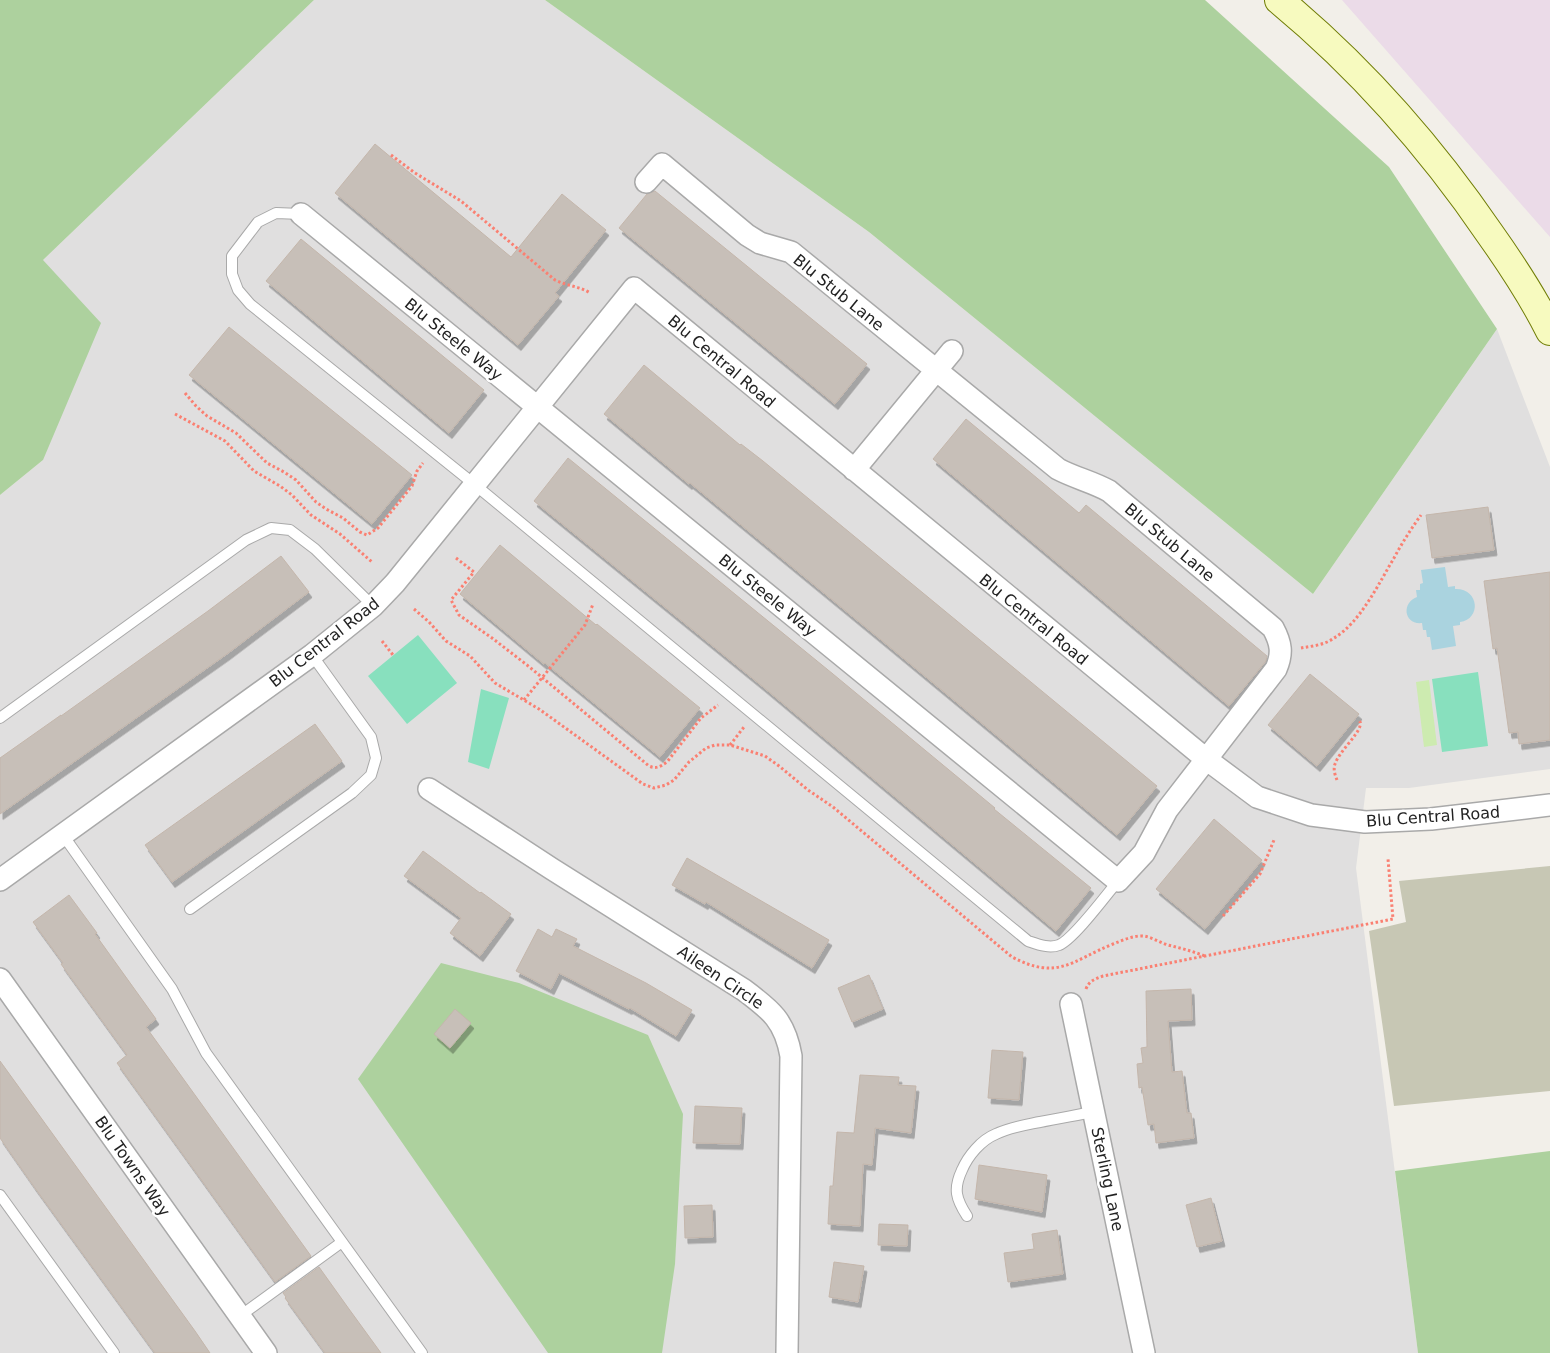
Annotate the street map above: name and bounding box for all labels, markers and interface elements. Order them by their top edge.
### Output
street label: Blu Stub Lane [790,250,888,335]
street label: Blu Steele Way [401,294,506,385]
street label: Blu Central Road [664,311,779,412]
street label: Blu Stub Lane [1121,499,1218,585]
street label: Blu Steele Way [715,550,820,641]
street label: Blu Central Road [976,570,1092,669]
street label: Blu Central Road [266,594,383,691]
street label: Blu Central Road [1365,802,1501,831]
street label: Aileen Circle [674,942,767,1013]
street label: Blu Towns Way [91,1112,174,1220]
street label: Sterling Lane [1087,1125,1128,1233]

